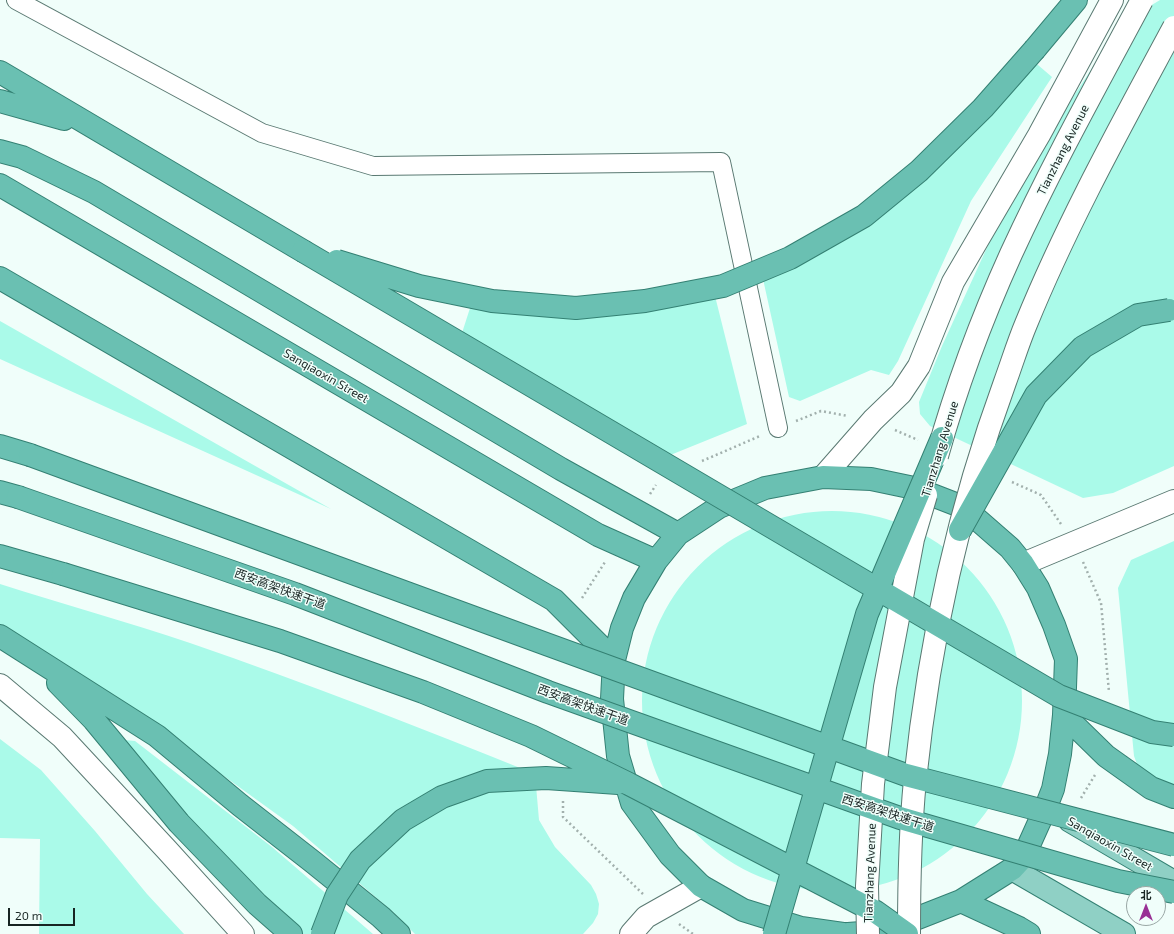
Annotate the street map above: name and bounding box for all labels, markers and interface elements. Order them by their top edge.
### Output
street label: Tianzhang Avenue [1034,102,1092,198]
street label: Sanqiaoxin Street [281,346,371,406]
street label: Tianzhang Avenue [919,399,961,499]
street label: 西安高架快速干道 [232,566,328,612]
street label: 西安高架快速干道 [535,682,631,728]
street label: 西安高架快速干道 [840,791,936,835]
street label: Sanqiaoxin Street [1065,814,1155,874]
street label: Tianzhang Avenue [861,823,879,923]
north arrow [1126,886,1166,926]
text: 北 [1141,888,1152,901]
scale bar [10,900,77,926]
text: 20 m [15,908,42,922]

